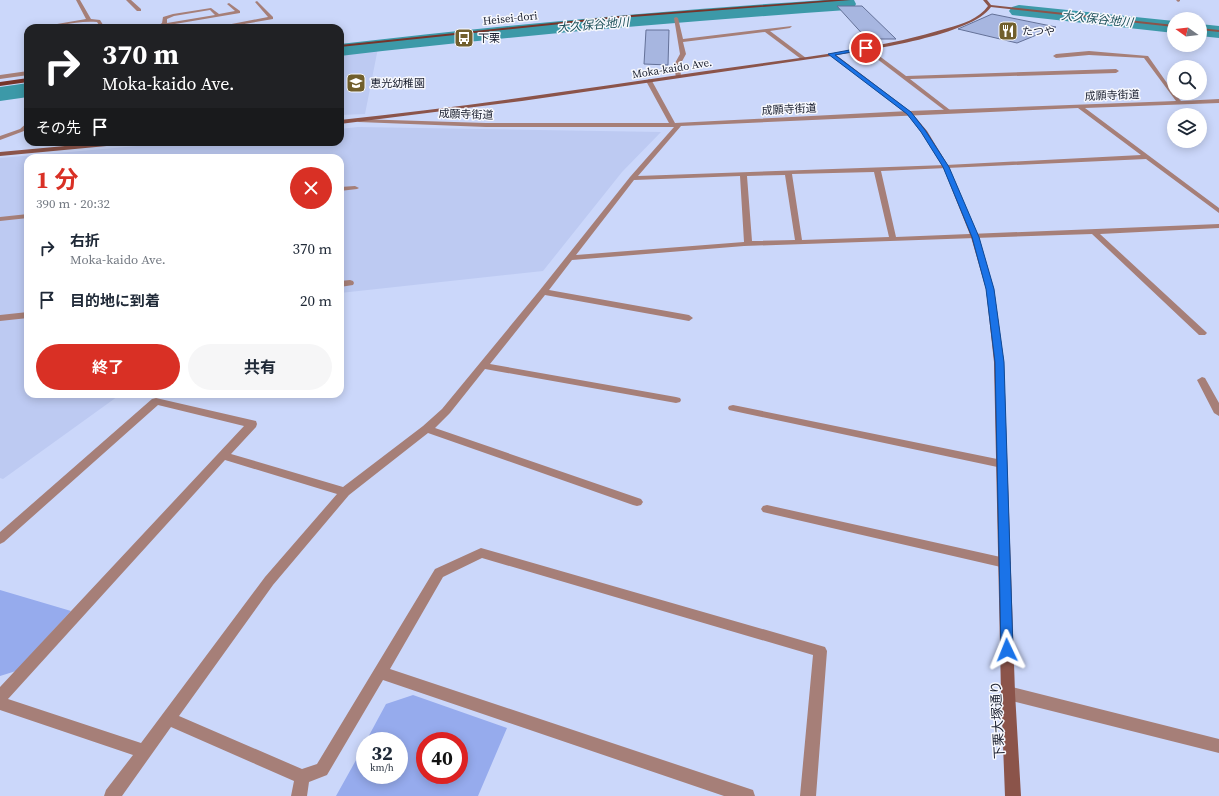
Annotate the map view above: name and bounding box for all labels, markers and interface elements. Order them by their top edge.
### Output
water label: 大久保谷地川 [1060,7,1136,31]
street label: Heisei-dori [482,8,538,29]
north arrow [1167,12,1207,52]
map controls [1167,12,1207,148]
water label: 大久保谷地川 [556,14,632,36]
restaurant icon: たつや [997,20,1019,42]
place label: たつや [1022,24,1055,39]
bus stop icon: 下栗 [453,27,475,49]
place label: 下栗 [478,31,500,46]
pin [849,31,883,65]
text: 370 m [102,35,179,73]
icon: arrive [855,37,877,59]
icon: right [36,40,88,92]
street label: Moka-kaido Ave. [631,55,713,82]
button: search [1167,60,1207,100]
text: Moka-kaido Ave. [102,71,235,96]
school or university icon: 恵光幼稚園 [345,72,367,94]
place label: 恵光幼稚園 [370,76,425,91]
street label: 成願寺街道 [1084,87,1140,104]
street label: 成願寺街道 [761,101,817,118]
street label: 成願寺街道 [438,106,494,123]
button: layers [1167,108,1207,148]
icon: arrive [89,116,111,138]
text: その先 [36,117,81,138]
text: 1 分 [36,163,78,196]
button: close [290,167,332,209]
text: 390 m · 20:32 [36,195,110,212]
text: 右折 [70,230,100,251]
icon: right [36,237,58,259]
text: 370 m [292,238,332,259]
text: Moka-kaido Ave. [70,251,166,268]
icon: arrive [36,289,58,311]
text: 目的地に到着 [70,290,160,311]
text: 20 m [300,290,332,311]
button: 終了 [36,344,180,390]
button: 共有 [188,344,332,390]
position arrow [986,629,1028,671]
street label: 下栗大塚通り [987,681,1008,759]
speed limit sign: 40 [416,732,468,784]
text: 32 [371,739,393,767]
text: km/h [370,761,394,774]

